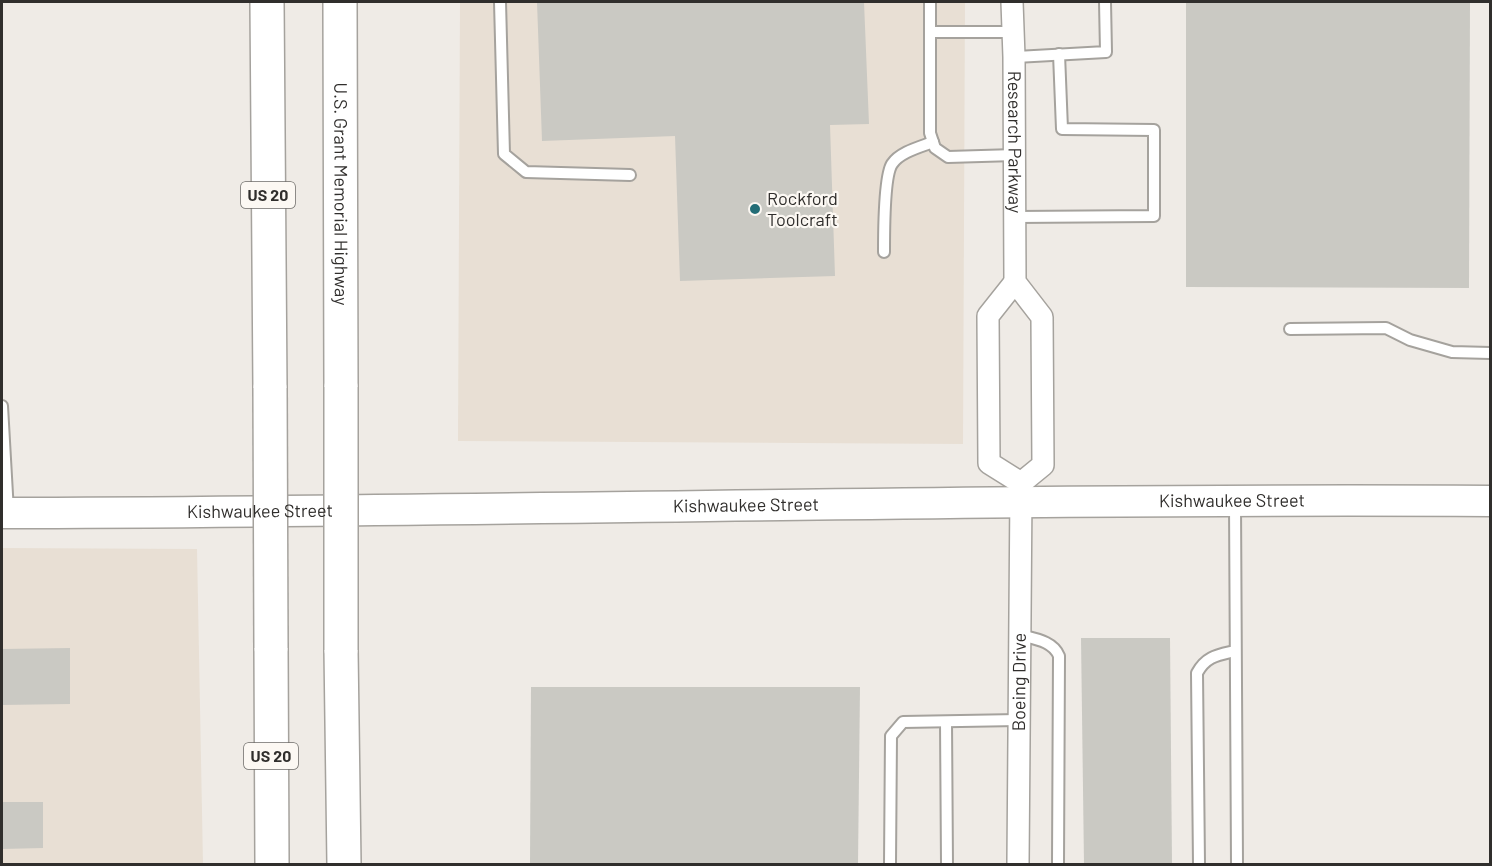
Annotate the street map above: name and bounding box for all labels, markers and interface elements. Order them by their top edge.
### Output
street label: Research Parkway [1004,71,1027,213]
street label: U.S. Grant Memorial Highway [330,83,353,305]
road number: US 20 [241,182,295,208]
place label: Rockford Toolcraft [767,187,838,230]
marker: Rockford Toolcraft [748,202,762,216]
street label: Kishwaukee Street [1159,489,1305,511]
street label: Kishwaukee Street [673,493,819,516]
street label: Kishwaukee Street [187,499,333,522]
street label: Boeing Drive [1007,633,1030,731]
road number: US 20 [244,743,298,769]

